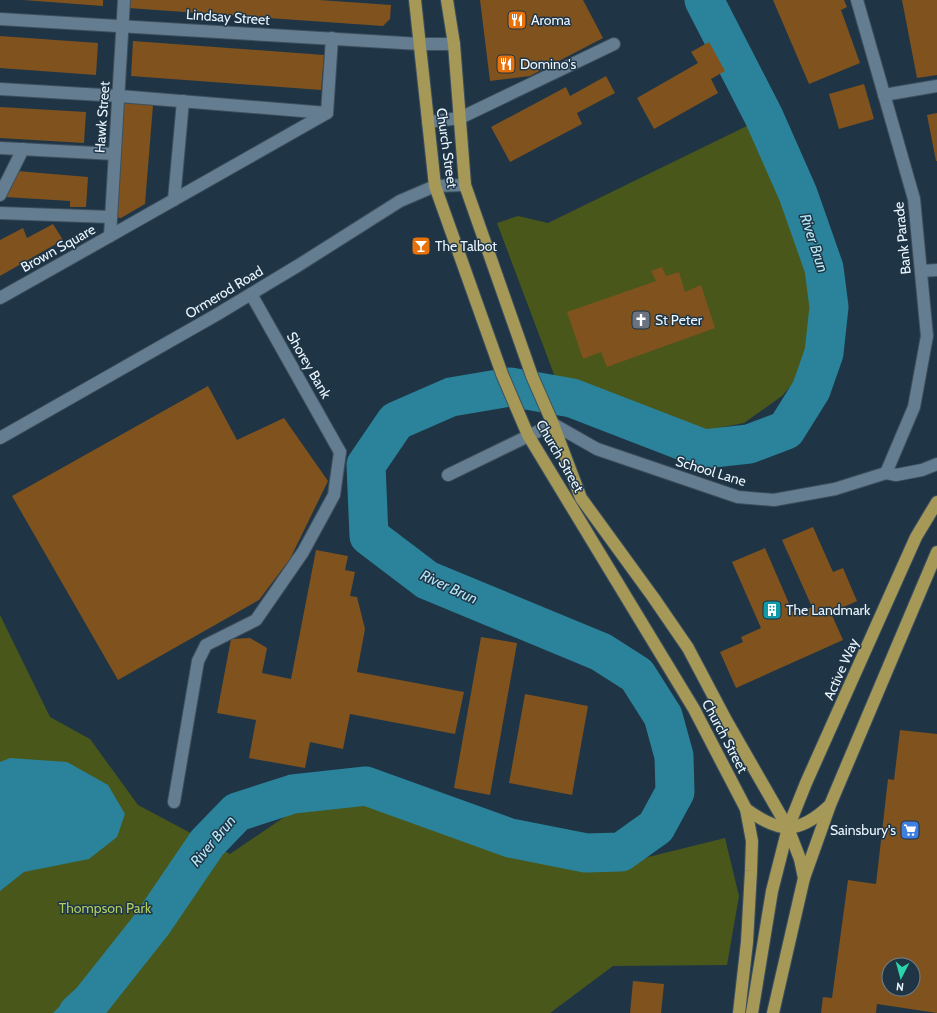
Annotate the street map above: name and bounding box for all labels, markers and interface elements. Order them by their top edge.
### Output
street label: Lindsay Street [185,5,271,29]
restaurant icon: Aroma [506,9,528,31]
place label: Aroma [531,11,571,29]
restaurant icon: Domino's [495,53,517,75]
place label: Domino's [520,55,577,73]
street label: Hawk Street [91,80,114,153]
street label: Church Street [432,107,462,190]
street label: Bank Parade [889,201,915,275]
water label: River Brun [796,211,832,275]
street label: Brown Square [17,220,99,276]
bar icon: The Talbot [410,235,432,257]
place label: The Talbot [435,237,497,255]
street label: Ormerod Road [182,262,266,322]
church icon: St Peter [630,309,652,331]
place label: St Peter [655,311,703,329]
street label: Shorey Bank [283,328,336,402]
street label: Church Street [532,416,588,496]
street label: School Lane [674,452,748,490]
water label: River Brun [418,566,480,608]
building icon: The Landmark [761,599,783,621]
place label: The Landmark [786,601,871,619]
street label: Active Way [819,635,863,703]
street label: Church Street [698,696,752,776]
water label: River Brun [187,812,239,870]
supermarket icon: Sainsbury's [899,819,921,841]
place label: Sainsbury's [830,821,896,839]
park label: Thompson Park [59,899,152,917]
north arrow [881,957,921,997]
text: N [895,980,905,994]

